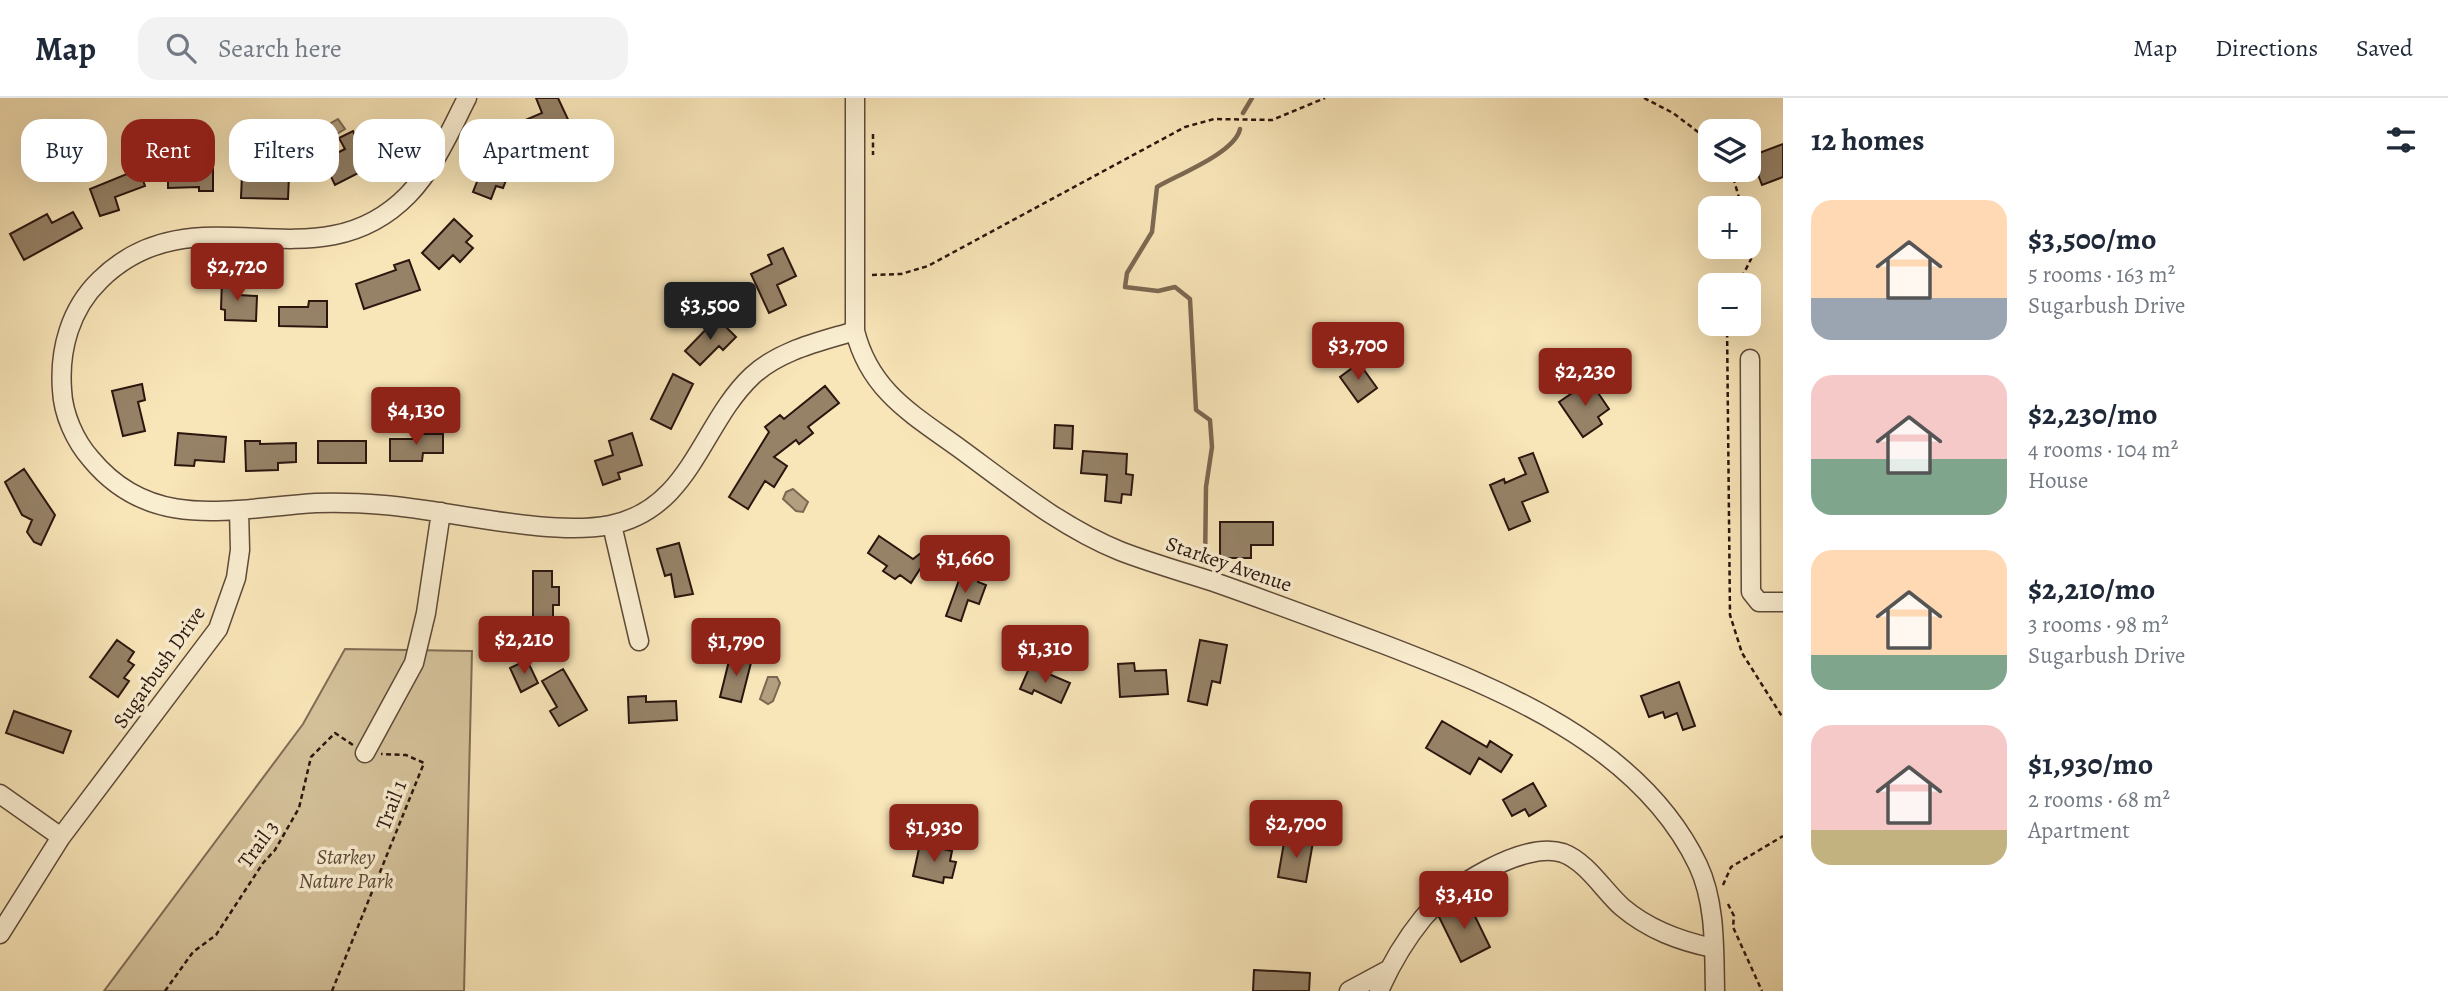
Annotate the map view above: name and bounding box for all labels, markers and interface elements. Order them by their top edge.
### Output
search box [138,17,628,80]
text: Map [35,26,96,71]
icon: search [162,29,200,67]
text: Search here [218,31,342,66]
text: Map [2133,32,2177,64]
text: Directions [2215,32,2318,64]
text: Saved [2356,32,2413,64]
chip: Buy [21,119,107,182]
chip: Rent [121,119,215,182]
chip: Filters [229,119,339,182]
chip: New [353,119,445,182]
chip: Apartment [459,119,614,182]
map controls [1698,119,1761,336]
button: layers [1698,119,1761,182]
text: 12 homes [1811,120,1924,160]
icon: filters [2382,121,2420,159]
button: + [1698,196,1761,259]
text: $3,500/mo [2028,219,2156,259]
icon: home [1867,228,1951,312]
pin: $2,720 [180,244,294,303]
text: $2,720 [207,250,267,281]
text: 5 rooms · 163 m² [2028,259,2175,290]
button: − [1698,273,1761,336]
pin: $3,500 [653,282,767,342]
text: $3,500 [680,289,740,320]
text: Sugarbush Drive [2028,290,2185,321]
pin: $3,700 [1301,322,1415,382]
text: $3,700 [1328,329,1388,360]
pin: $2,230 [1528,348,1642,408]
text: $2,230 [1555,355,1615,386]
pin: $4,130 [359,388,473,447]
text: $4,130 [387,394,445,425]
text: $2,230/mo [2028,394,2158,434]
icon: home [1867,403,1951,487]
text: 4 rooms · 104 m² [2028,434,2178,465]
text: House [2028,465,2088,496]
street label: Starkey Avenue [1162,529,1296,599]
pin: $1,660 [908,536,1022,595]
text: $1,660 [936,542,994,573]
text: $2,210/mo [2028,569,2155,609]
icon: home [1867,578,1951,662]
street label: Sugarbush Drive [106,600,212,734]
text: 3 rooms · 98 m² [2028,609,2169,640]
pin: $2,210 [467,616,581,676]
pin: $1,790 [679,618,793,678]
text: $2,210 [495,623,553,654]
text: $1,790 [707,625,765,656]
pin: $1,310 [988,626,1102,685]
text: $1,310 [1018,632,1072,663]
text: Sugarbush Drive [2028,640,2185,671]
text: $1,930/mo [2028,744,2153,784]
icon: home [1867,753,1951,837]
street label: Trail 1 [369,776,413,834]
text: 2 rooms · 68 m² [2028,784,2170,815]
pin: $2,700 [1239,800,1353,860]
pin: $1,930 [877,804,991,864]
text: $2,700 [1266,807,1326,838]
text: $1,930 [905,811,963,842]
street label: Trail 3 [231,815,285,873]
text: Apartment [2028,815,2130,846]
park label: Starkey Nature Park [299,843,393,895]
pin: $3,410 [1407,872,1521,931]
text: $3,410 [1435,878,1493,909]

